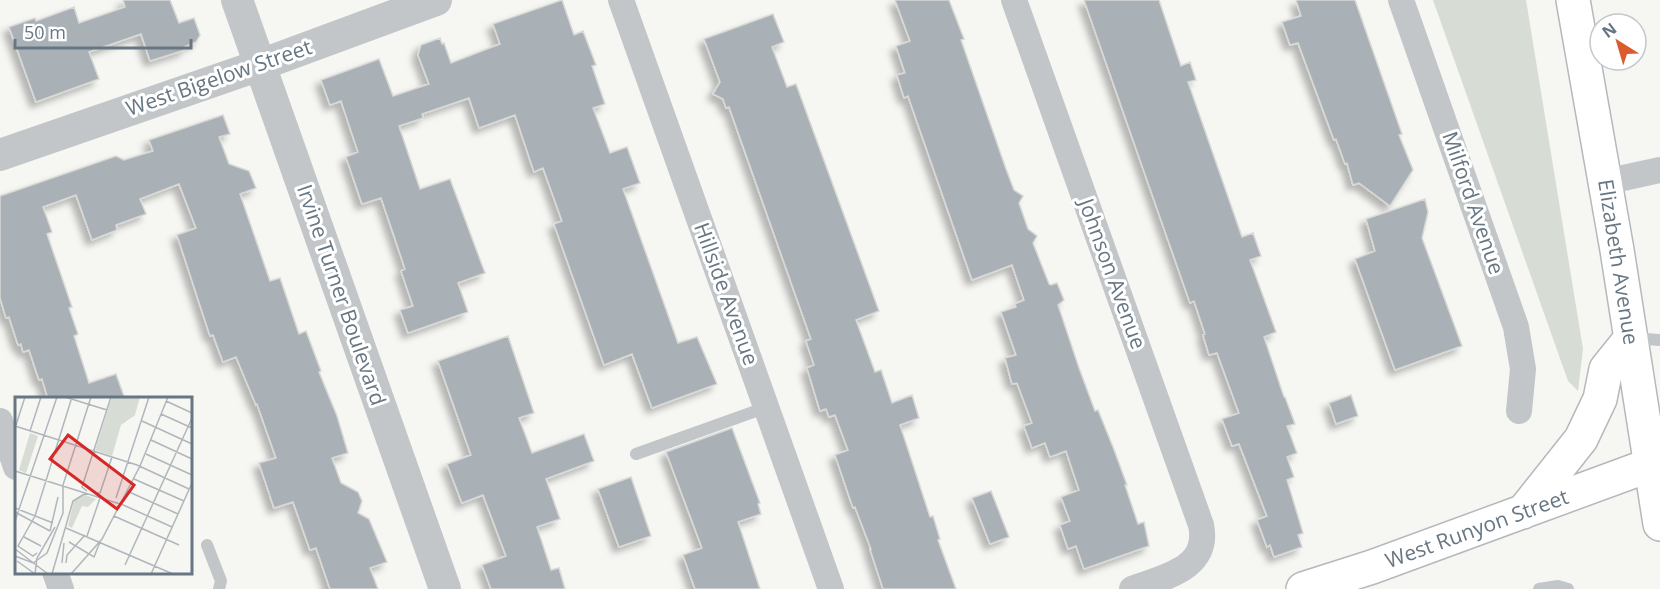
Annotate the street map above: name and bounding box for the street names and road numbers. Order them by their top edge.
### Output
street label: West Bigelow Street [122,32,315,122]
street label: Milford Avenue [1436,128,1511,278]
street label: Elizabeth Avenue [1592,177,1646,347]
street label: Irvine Turner Boulevard [291,180,393,409]
street label: Johnson Avenue [1072,193,1153,353]
street label: Hillside Avenue [688,218,766,369]
street label: West Runyon Street [1381,482,1572,574]

